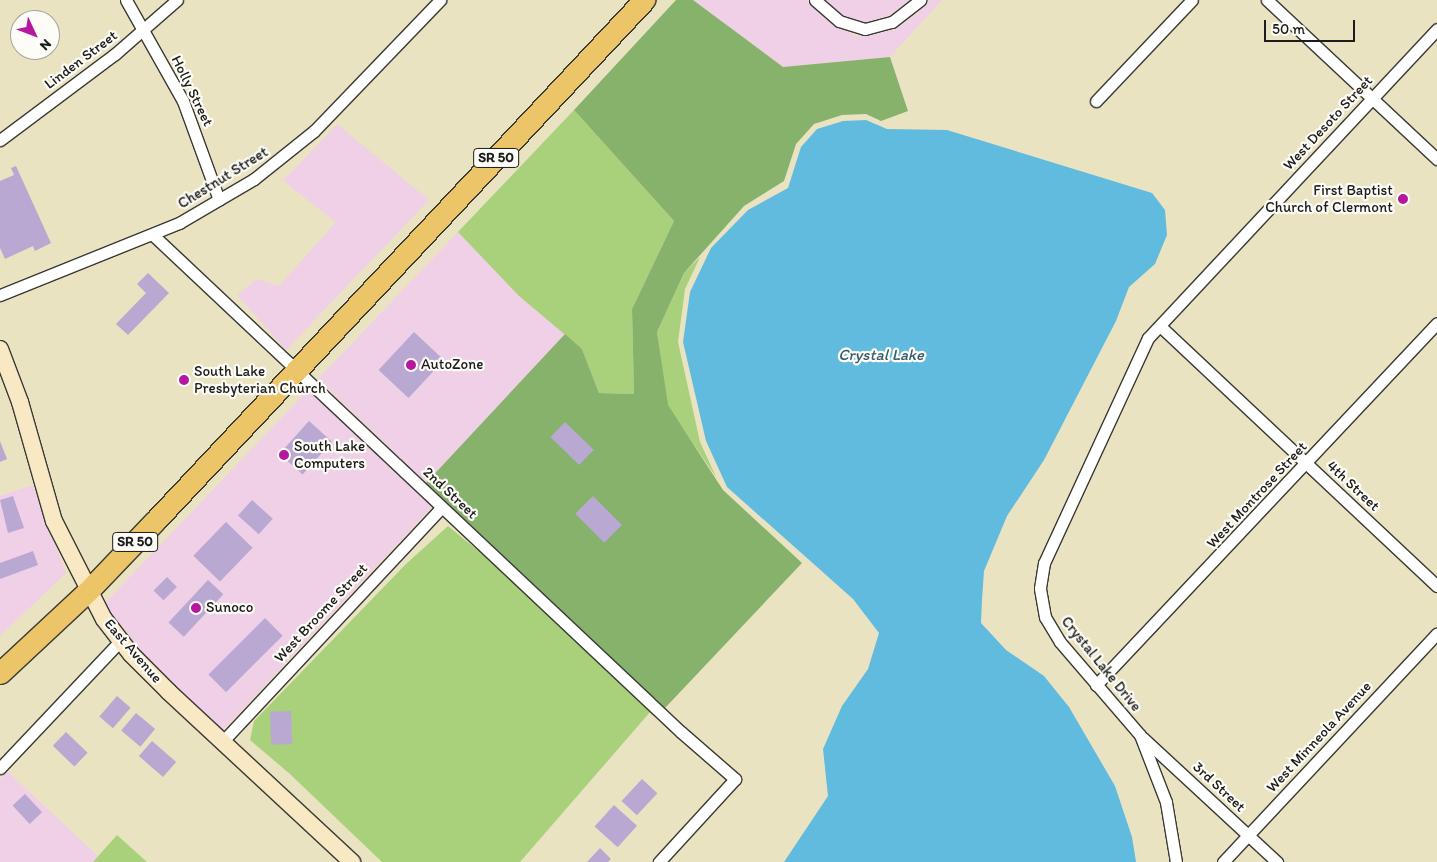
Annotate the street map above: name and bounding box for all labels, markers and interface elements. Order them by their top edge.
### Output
north arrow [10,10,60,60]
scale bar [1267,10,1358,42]
text: 50 m [1272,20,1305,38]
street label: Linden Street [41,27,121,93]
text: N [36,36,55,54]
street label: Holly Street [167,53,217,129]
street label: West Desoto Street [1280,72,1376,174]
street label: Chestnut Street [175,143,271,213]
road number: SR 50 [472,146,520,170]
place label: First Baptist Church of Clermont [1265,181,1393,216]
marker: First Baptist Church of Clermont [1397,193,1409,205]
water label: Crystal Lake [838,345,924,365]
place label: AutoZone [421,356,483,374]
marker: AutoZone [405,359,417,371]
place label: South Lake Presbyterian Church [194,362,326,397]
marker: South Lake Presbyterian Church [178,374,190,386]
place label: South Lake Computers [294,437,365,472]
street label: West Montrose Street [1203,438,1311,552]
marker: South Lake Computers [278,449,290,461]
street label: 4th Street [1323,457,1383,515]
street label: 2nd Street [419,463,481,523]
road number: SR 50 [111,530,159,554]
street label: West Broome Street [271,560,371,666]
place label: Sunoco [206,599,253,617]
marker: Sunoco [190,602,202,614]
street label: Crystal Lake Drive [1057,613,1145,715]
street label: East Avenue [100,615,166,687]
street label: West Minneola Avenue [1263,678,1375,796]
street label: 3rd Street [1189,758,1249,816]

